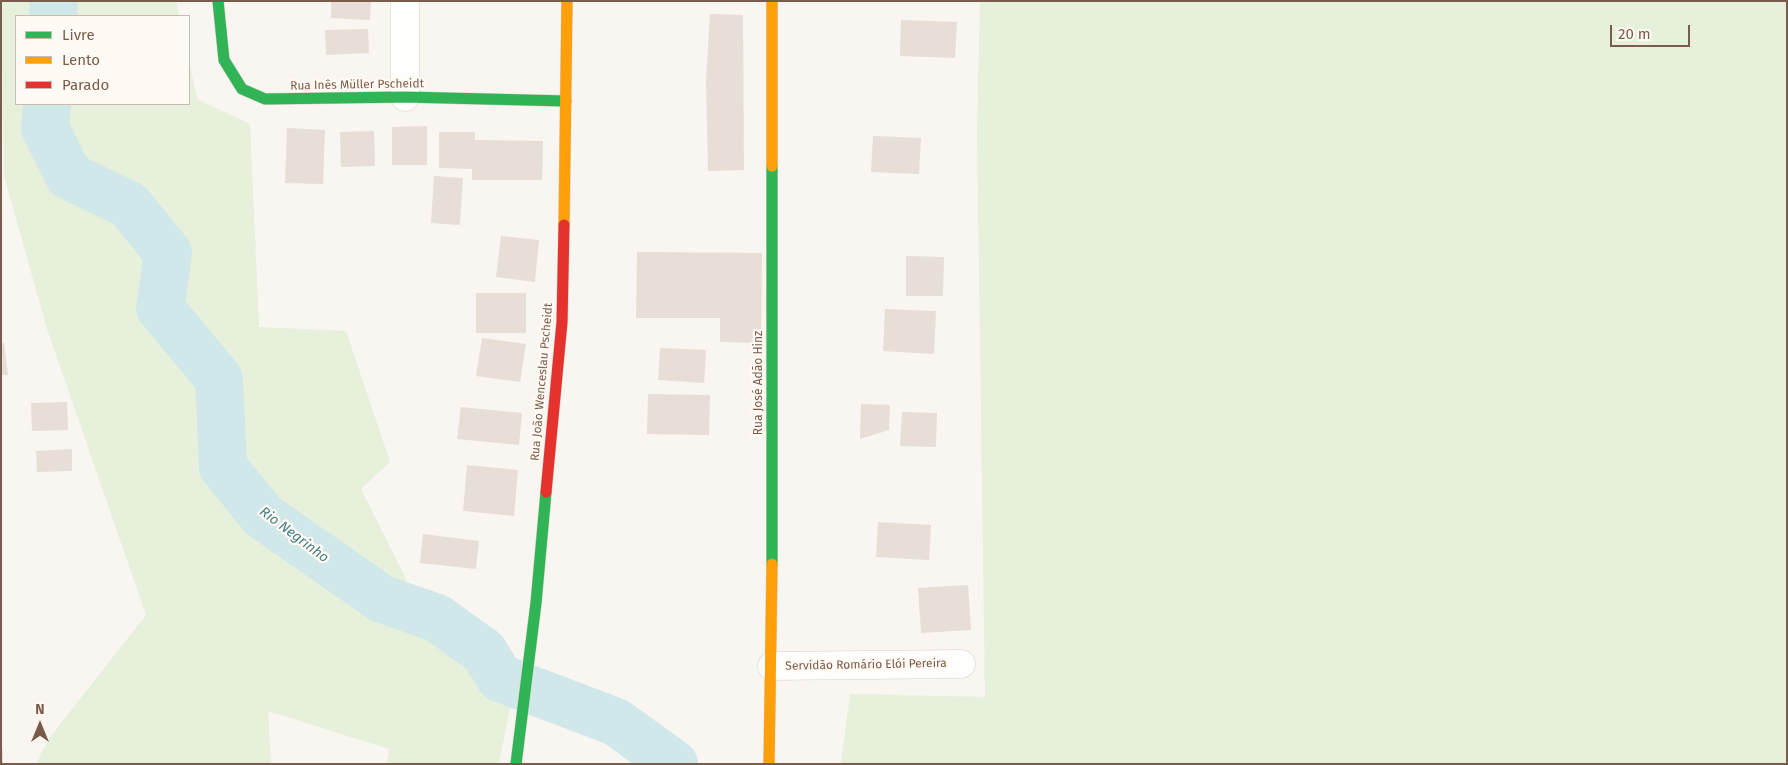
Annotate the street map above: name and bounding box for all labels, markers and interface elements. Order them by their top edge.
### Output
legend [15,15,190,105]
scale bar [1613,15,1693,47]
text: 20 m [1618,25,1651,43]
text: Livre [62,26,95,44]
text: Lento [62,51,100,69]
text: Parado [62,76,109,94]
street label: Rua Inês Müller Pscheidt [290,77,424,93]
street label: Rua João Wenceslau Pscheidt [528,302,556,462]
street label: Rua José Adão Hinz [752,331,766,435]
water label: Rio Negrinho [256,504,332,566]
street label: Servidão Romário Elói Pereira [785,656,947,674]
north arrow [15,700,65,750]
text: N [35,701,45,718]

